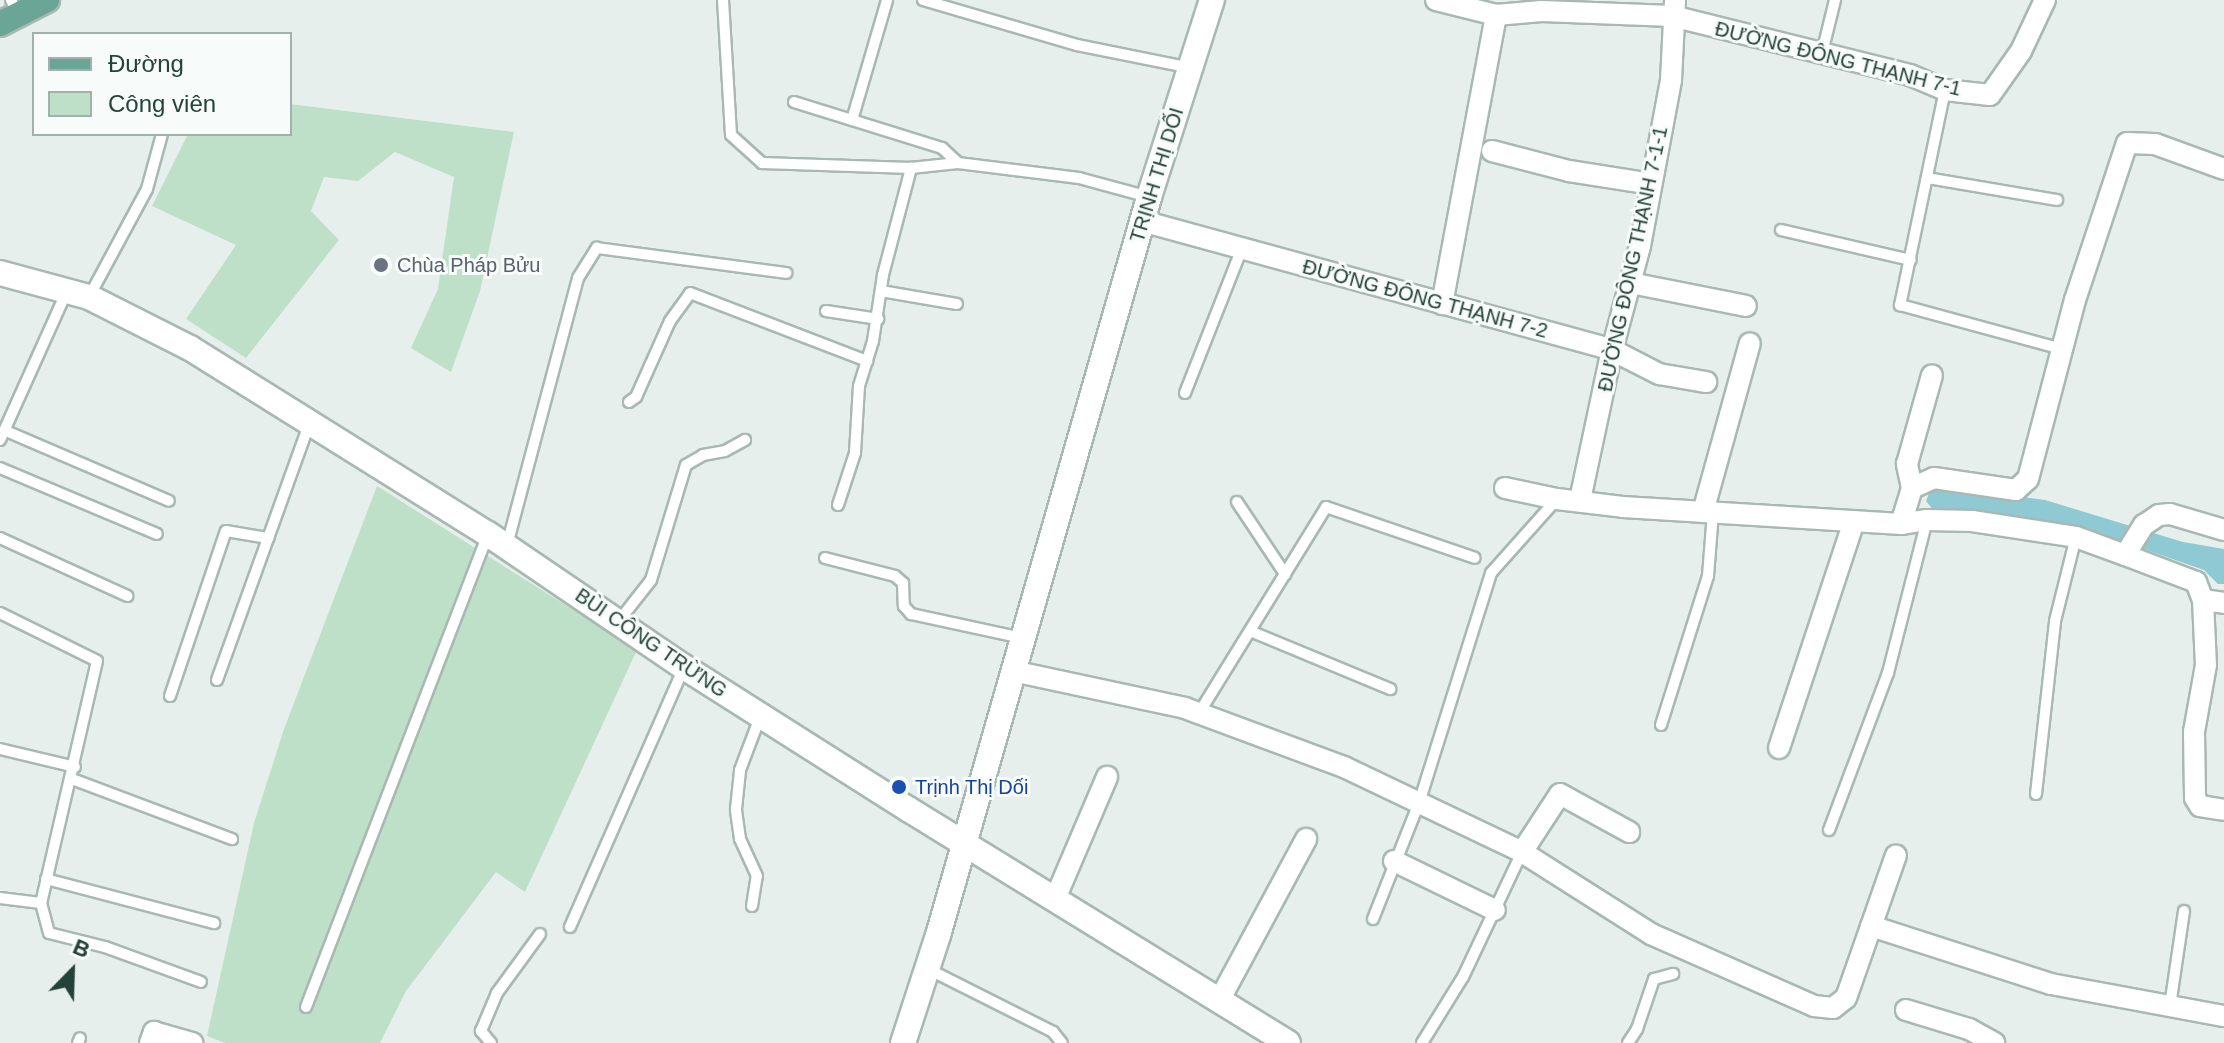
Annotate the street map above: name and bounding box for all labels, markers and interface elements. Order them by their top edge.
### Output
street label: ĐƯỜNG ĐÔNG THẠNH 7-1 [1712,17,1964,101]
legend [32,32,292,136]
text: Đường [108,50,184,77]
text: Công viên [108,90,216,117]
street label: TRỊNH THỊ DỐI [1125,105,1189,245]
street label: ĐƯỜNG ĐÔNG THẠNH 7-1-1 [1593,124,1673,394]
place label: Chùa Pháp Bửu [397,253,540,277]
street label: ĐƯỜNG ĐÔNG THẠNH 7-2 [1300,255,1550,343]
marker: Chùa Pháp Bửu [372,256,390,274]
street label: BÙI CÔNG TRỪNG [570,583,732,703]
place label: Trịnh Thị Dối [915,775,1029,799]
marker: Trịnh Thị Dối [890,778,908,796]
north arrow [32,931,112,1011]
text: B [69,934,94,963]

